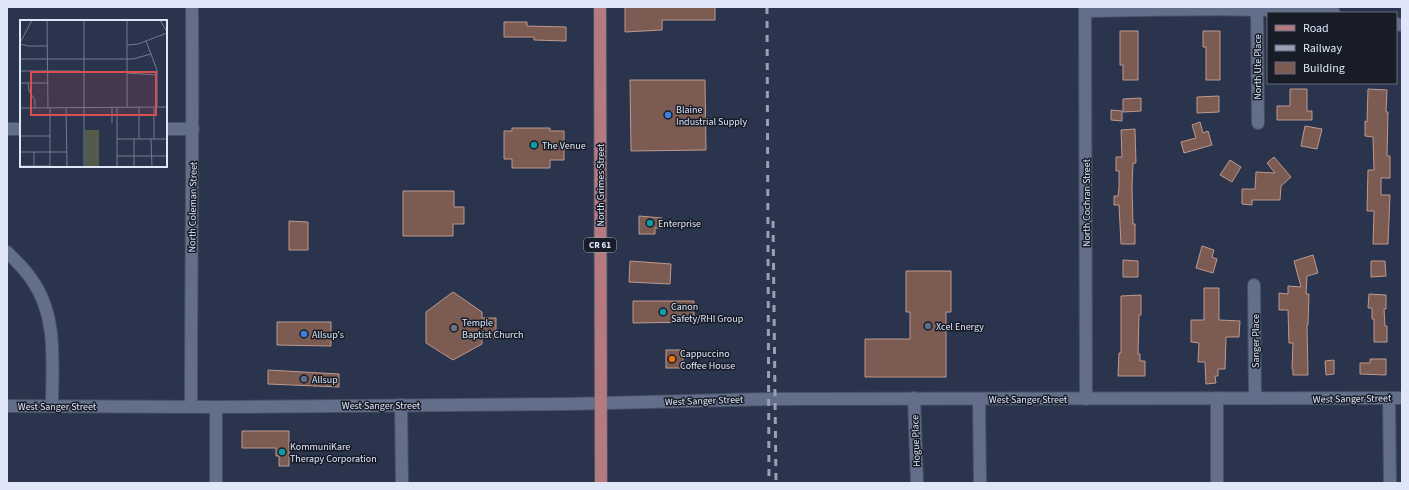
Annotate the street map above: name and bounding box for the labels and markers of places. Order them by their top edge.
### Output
place label: Blaine Industrial Supply [676,103,747,129]
marker: Blaine Industrial Supply [663,110,673,120]
place label: The Venue [542,139,586,153]
marker: The Venue [529,140,539,150]
place label: Enterprise [658,217,701,231]
marker: Enterprise [645,218,655,228]
place label: Canon Safety/RHI Group [671,300,744,326]
marker: Canon Safety/RHI Group [658,307,668,317]
place label: Temple Baptist Church [462,316,523,342]
place label: Xcel Energy [936,320,984,334]
marker: Xcel Energy [923,321,933,331]
marker: Temple Baptist Church [449,323,459,333]
place label: Allsup's [312,328,344,342]
marker: Allsup's [299,329,309,339]
place label: Cappuccino Coffee House [680,347,735,373]
marker: Cappuccino Coffee House [667,354,677,364]
place label: Allsup [312,373,338,387]
marker: Allsup [299,374,309,384]
place label: KommuniKare Therapy Corporation [290,440,377,466]
marker: KommuniKare Therapy Corporation [277,447,287,457]

